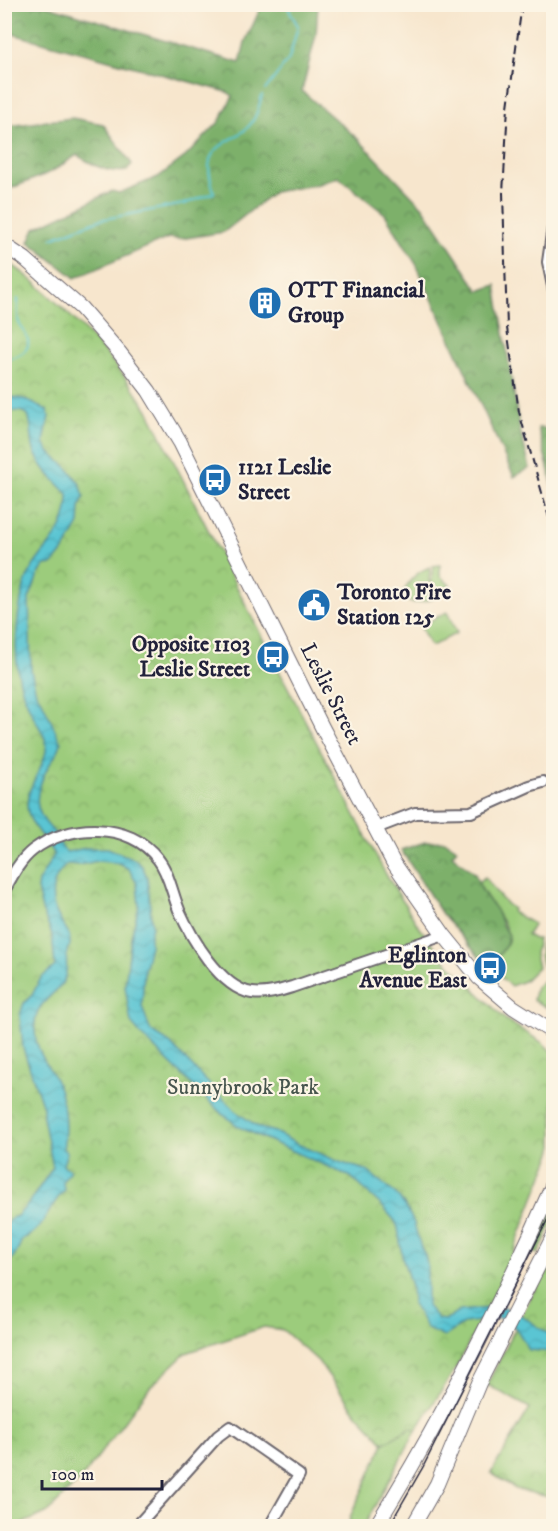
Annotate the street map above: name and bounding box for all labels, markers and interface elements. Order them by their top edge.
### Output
place label: OTT Financial Group [288,277,425,329]
building icon: OTT Financial Group [247,285,283,321]
place label: 1121 Leslie Street [238,454,331,506]
bus stop icon: 1121 Leslie Street [197,462,233,498]
place label: Toronto Fire Station 125 [336,579,451,631]
public building icon: Toronto Fire Station 125 [296,587,332,623]
place label: Opposite 1103 Leslie Street [132,631,250,683]
bus stop icon: Opposite 1103 Leslie Street [255,639,291,675]
street label: Leslie Street [294,639,368,749]
place label: Eglinton Avenue East [359,942,467,994]
bus stop icon: Eglinton Avenue East [472,950,508,986]
park label: Sunnybrook Park [167,1074,319,1101]
scale bar [42,1453,162,1491]
text: 100 m [51,1464,94,1486]

